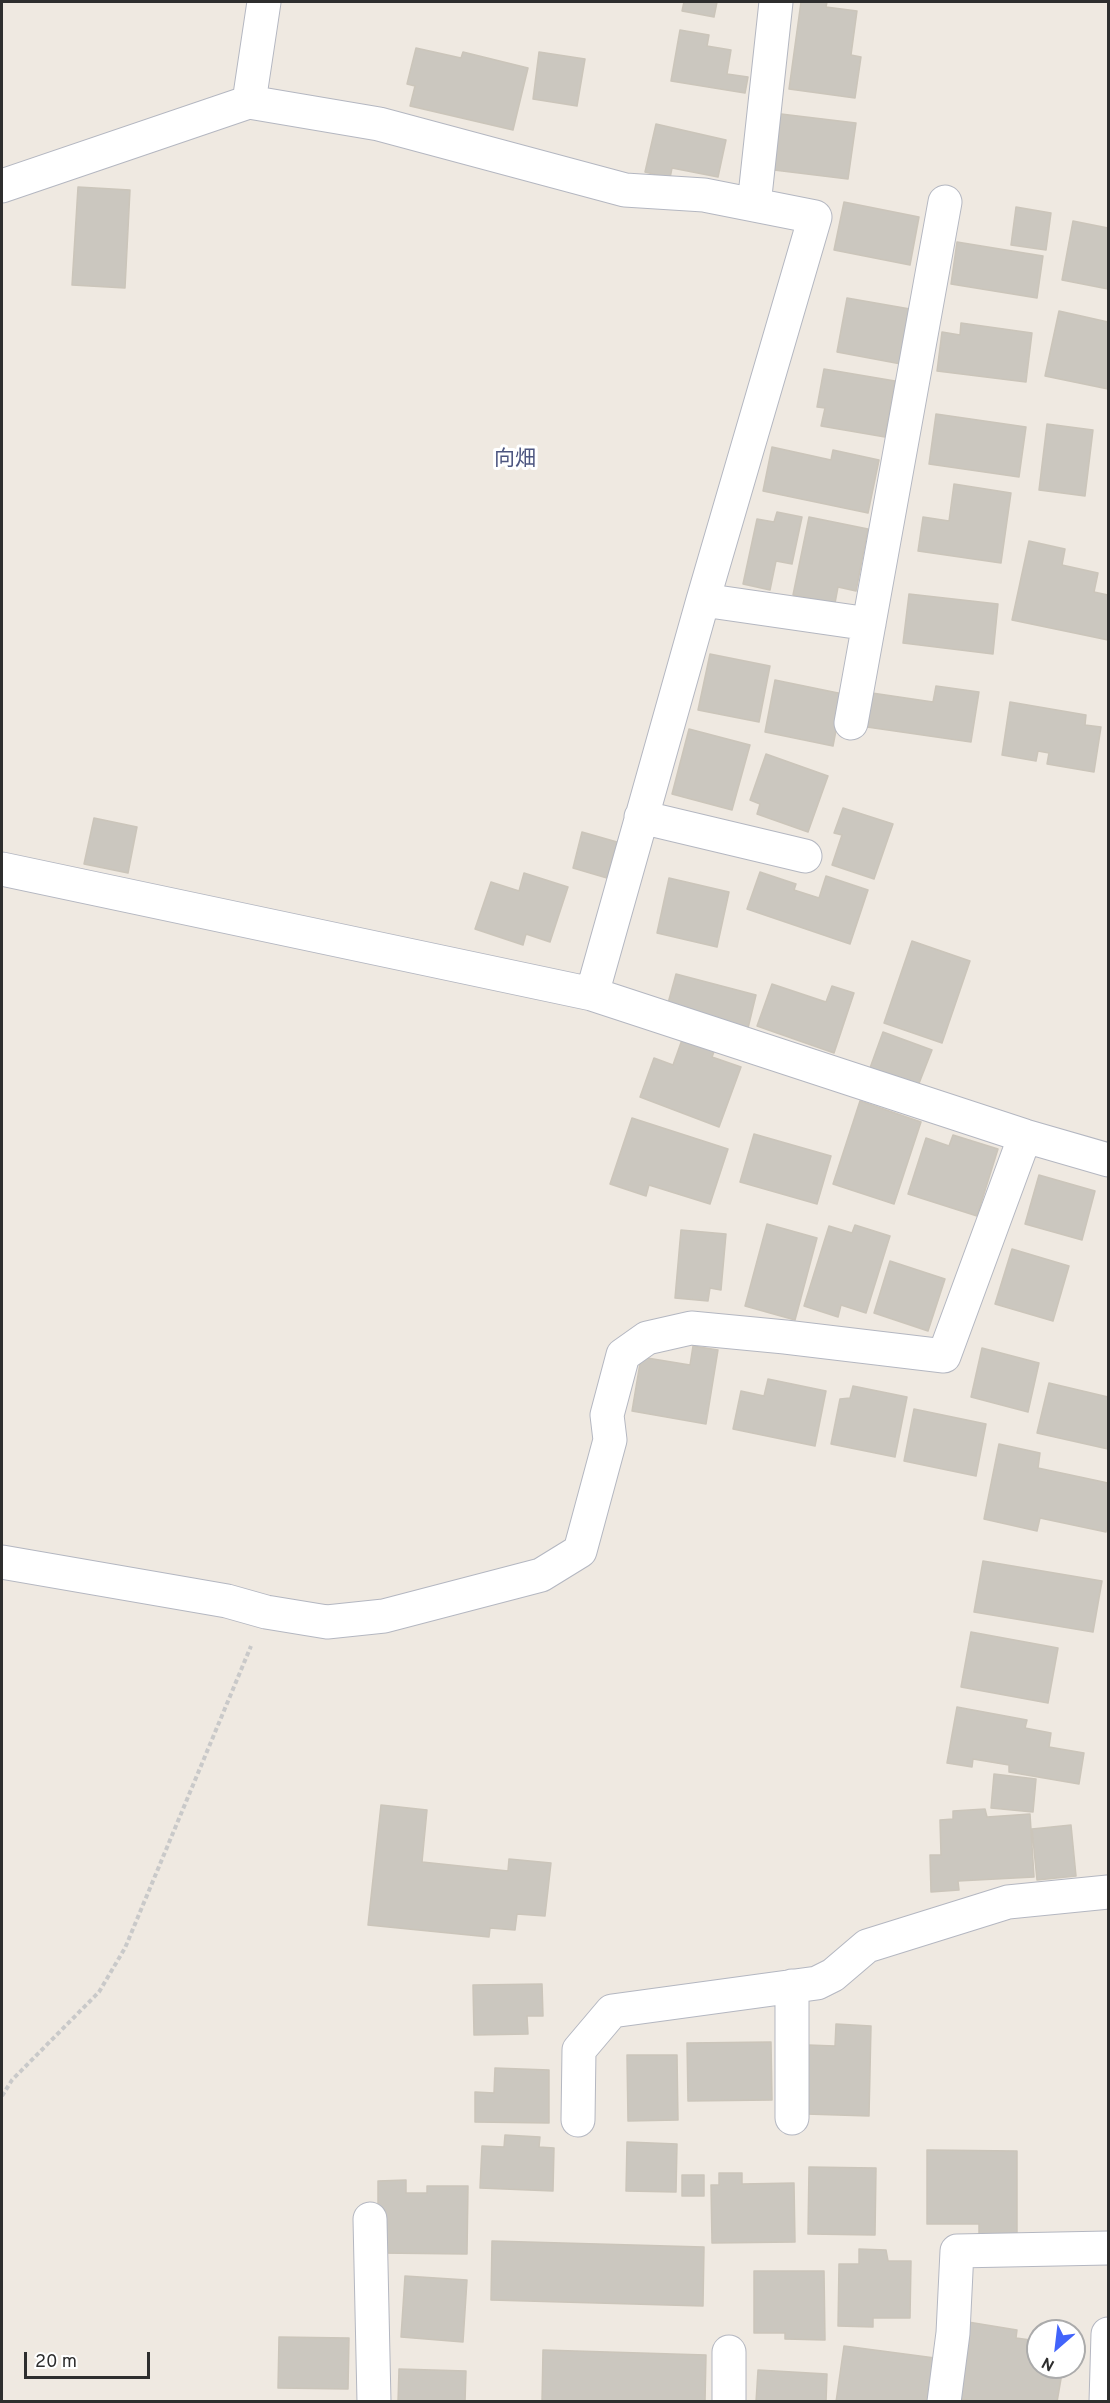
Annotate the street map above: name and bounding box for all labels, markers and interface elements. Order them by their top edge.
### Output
district label: 向畑 [494,448,536,474]
north arrow [1026,2319,1086,2379]
scale bar [27,2340,153,2378]
text: 20 m [35,2351,77,2374]
text: N [1039,2352,1058,2375]

